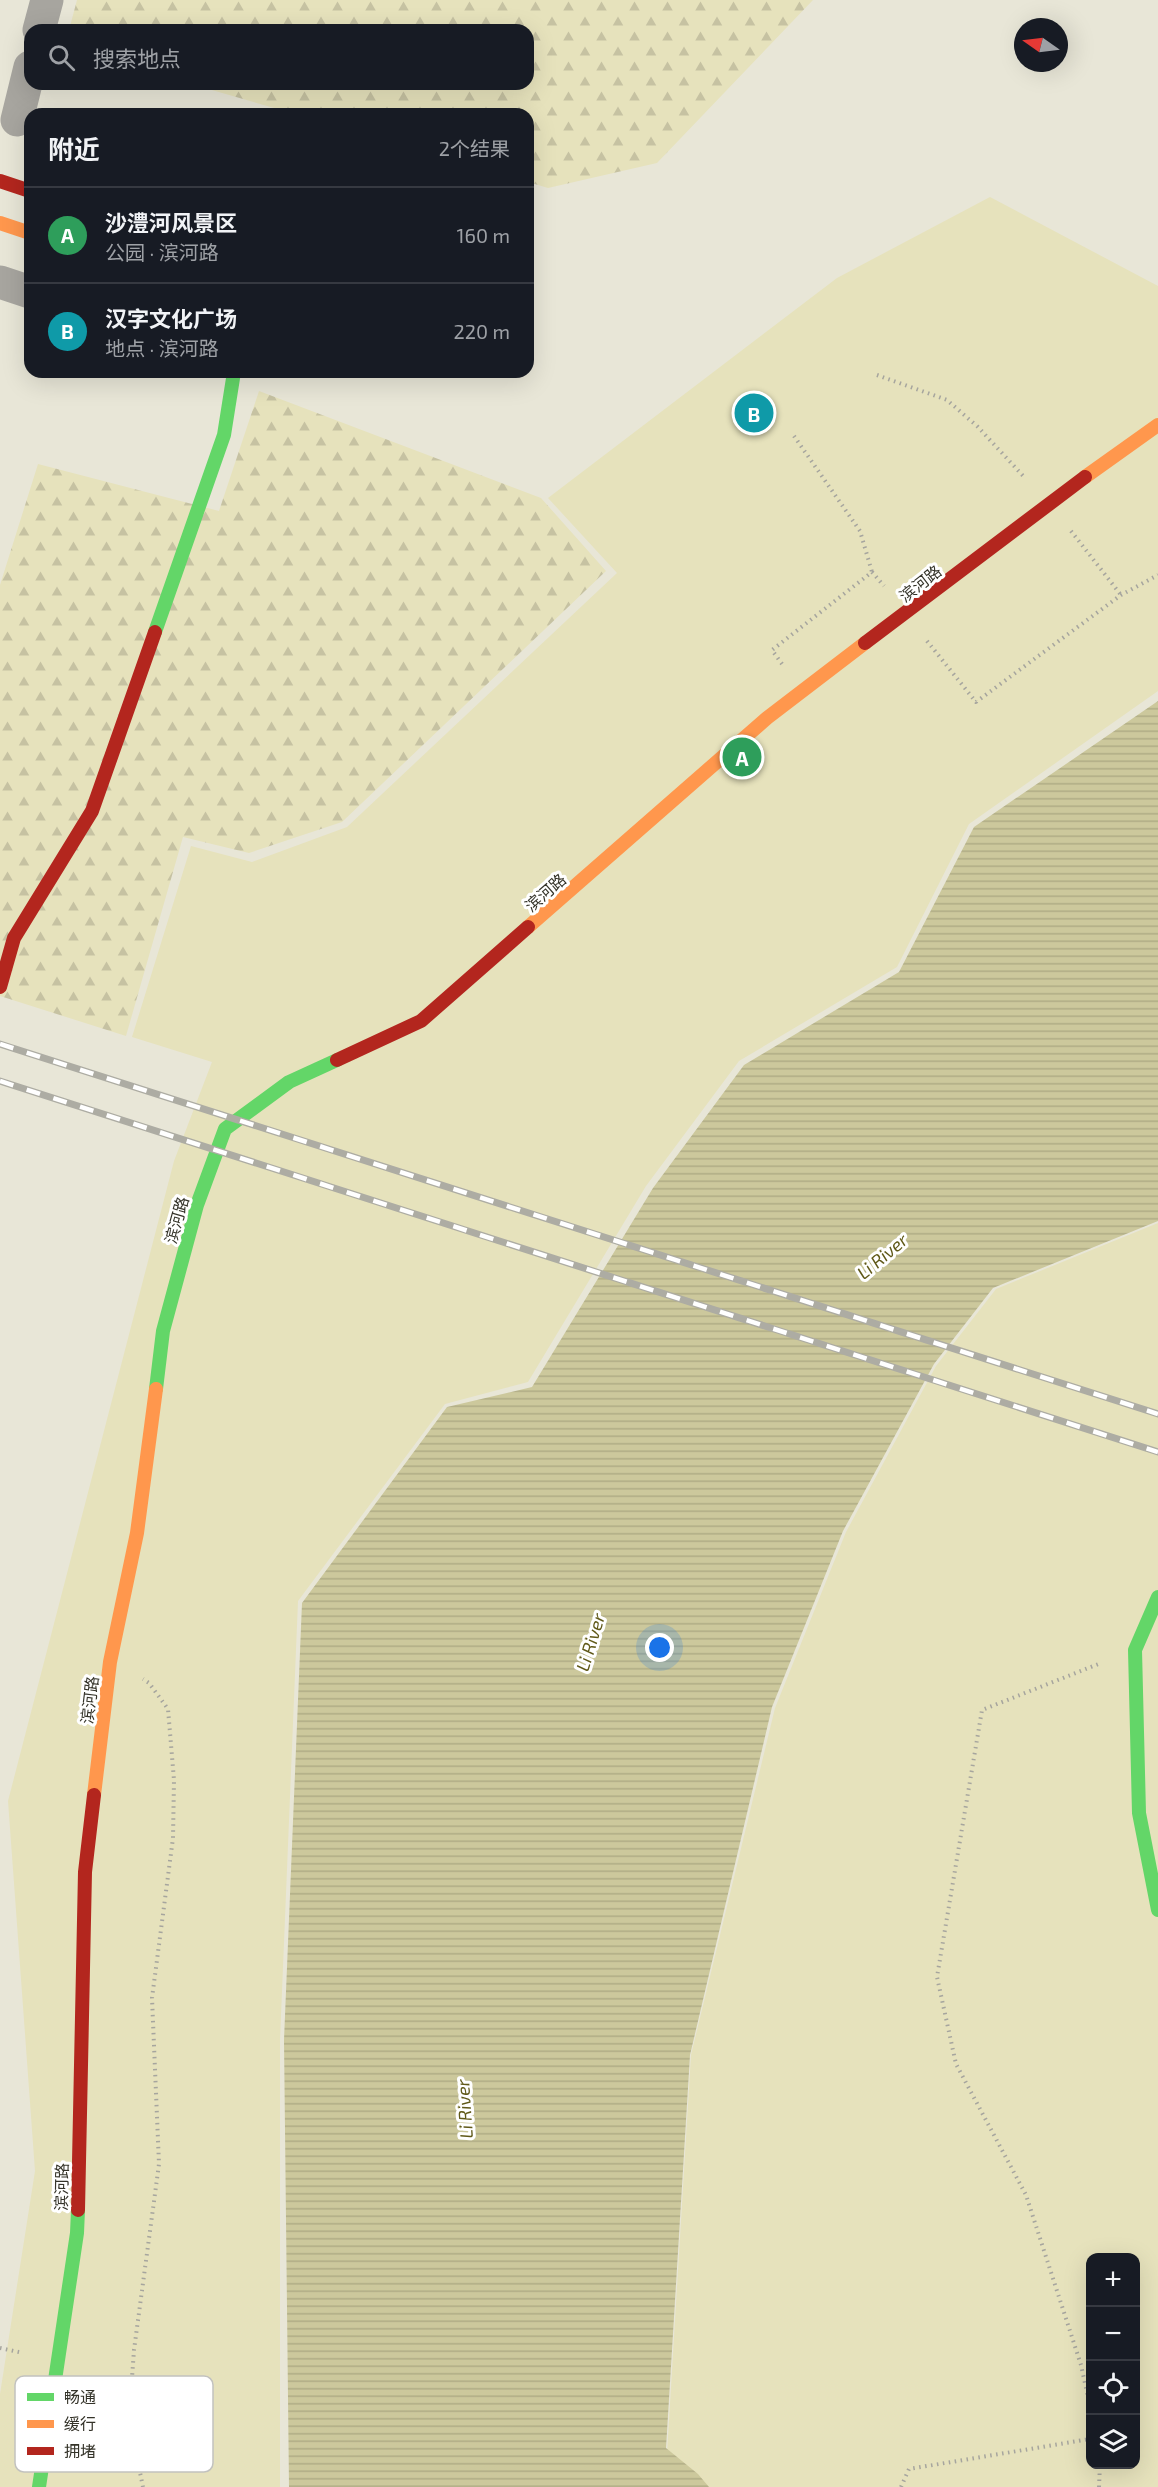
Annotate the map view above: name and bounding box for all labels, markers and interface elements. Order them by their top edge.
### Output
north arrow [1014,18,1068,72]
search box [24,24,534,90]
icon: search [45,41,78,74]
text: 搜索地点 [93,45,181,71]
text: 附近 [48,133,100,164]
text: 2个结果 [439,136,510,160]
text: 沙澧河风景区 [105,209,237,235]
text: A [61,223,74,247]
text: 160 m [457,223,510,247]
text: 公园 · 滨河路 [105,240,219,264]
text: 汉字文化广场 [105,305,237,331]
text: B [61,319,74,343]
text: 220 m [453,319,510,343]
text: 地点 · 滨河路 [105,336,219,360]
pin: B [734,390,774,436]
street label: 滨河路 [895,561,945,605]
pin: A [722,734,762,780]
street label: 滨河路 [521,869,569,915]
street label: 滨河路 [160,1194,192,1246]
water label: Li River [852,1228,913,1284]
water label: Li River [571,1610,609,1674]
your location [645,1633,674,1662]
street label: 滨河路 [77,1675,101,1725]
water label: Li River [451,2078,477,2139]
street label: 滨河路 [51,2163,71,2211]
map controls [1086,2253,1140,2469]
button: + [1086,2253,1140,2307]
button: − [1086,2307,1140,2361]
button: locate [1086,2361,1140,2415]
legend [15,2376,213,2472]
text: 畅通 [64,2387,96,2406]
text: 缓行 [64,2414,96,2433]
button: layers [1086,2415,1140,2469]
text: 拥堵 [64,2441,96,2460]

